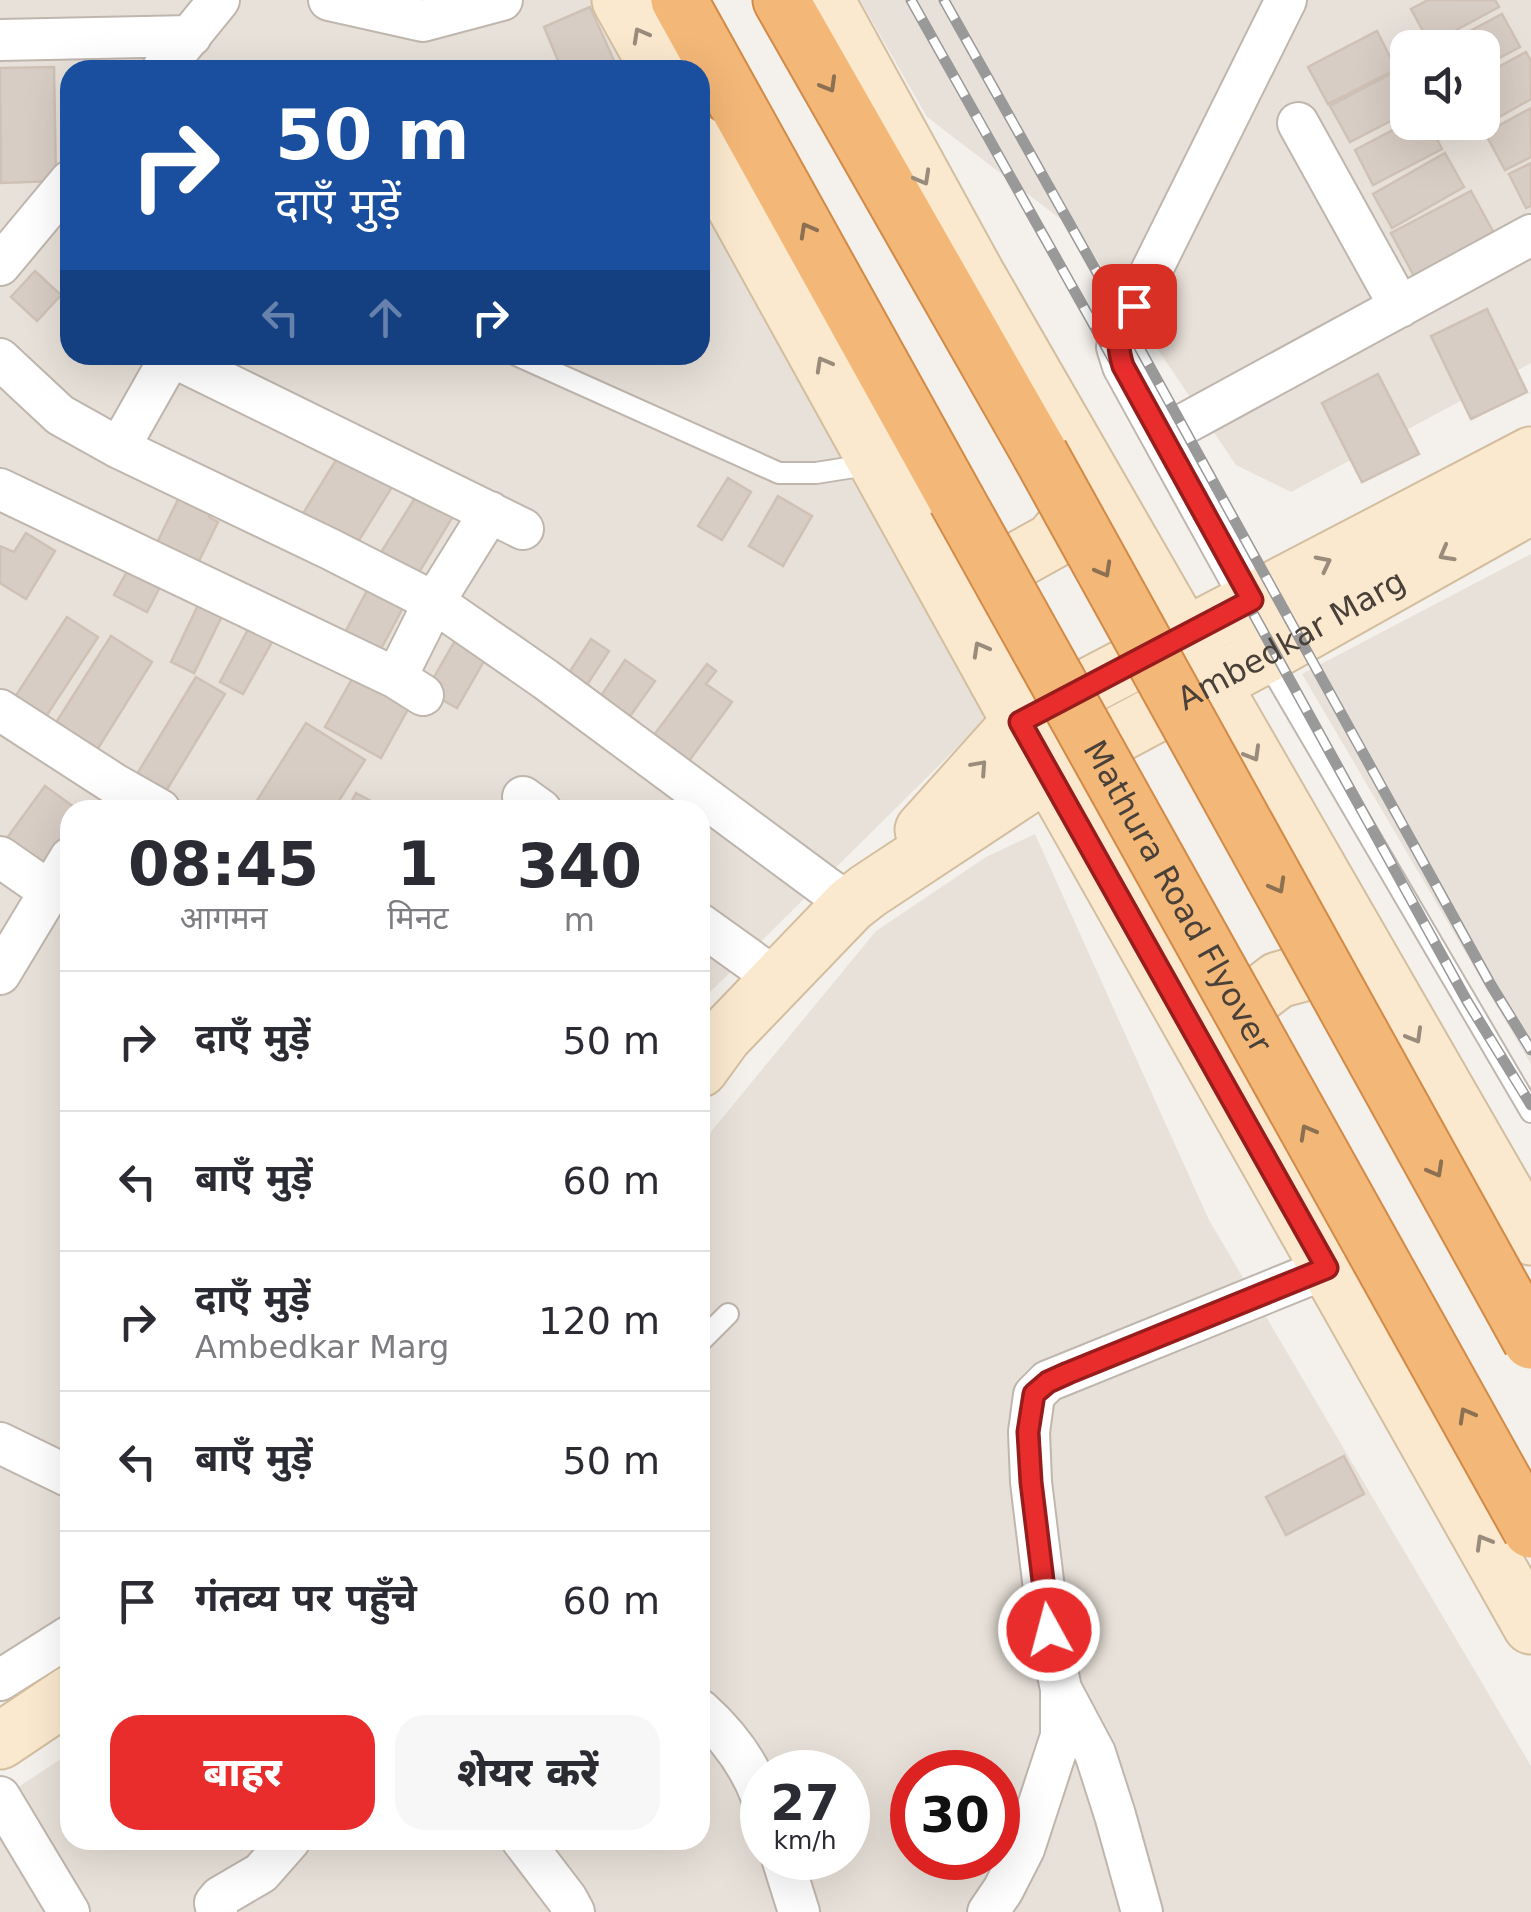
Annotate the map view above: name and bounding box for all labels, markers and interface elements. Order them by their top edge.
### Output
one-way arrow [632,28,652,46]
map controls [1390,30,1500,140]
button: sound [1390,30,1500,140]
one-way arrow [817,74,836,92]
text: 50 m [275,94,470,176]
icon: right [110,100,240,230]
one-way arrow [911,167,931,185]
text: दाएँ मुड़ें [275,178,401,231]
one-way arrow [799,223,819,241]
pin [1092,264,1177,349]
icon: arrive [1107,279,1162,334]
icon: left [253,290,308,345]
icon: ahead [358,290,413,345]
icon: right [463,290,518,345]
one-way arrow [815,357,835,375]
one-way arrow [1439,541,1457,561]
one-way arrow [1313,556,1331,575]
one-way arrow [1092,560,1112,578]
street label: Ambedkar Marg [1171,562,1412,718]
one-way arrow [972,641,992,659]
street label: Mathura Road Flyover [1075,734,1280,1060]
one-way arrow [1240,744,1260,762]
one-way arrow [968,760,986,779]
text: 08:45 [128,829,319,899]
text: 1 [397,829,439,899]
text: 340 [517,831,642,901]
one-way arrow [1266,875,1286,893]
text: आगमन [180,899,267,937]
text: मिनट [387,899,449,937]
text: m [564,901,595,939]
icon: right [110,1014,165,1069]
text: दाएँ मुड़ें [195,1016,310,1060]
text: 50 m [563,1019,660,1063]
one-way arrow [1402,1025,1422,1043]
one-way arrow [1299,1124,1319,1142]
icon: left [110,1154,165,1209]
text: बाएँ मुड़ें [195,1156,312,1200]
text: 60 m [563,1159,660,1203]
one-way arrow [1423,1159,1443,1177]
text: दाएँ मुड़ें [195,1277,310,1321]
icon: right [110,1294,165,1349]
text: 120 m [538,1299,660,1343]
text: Ambedkar Marg [195,1328,449,1366]
one-way arrow [1459,1408,1479,1426]
icon: left [110,1434,165,1489]
text: बाएँ मुड़ें [195,1436,312,1480]
text: 50 m [563,1439,660,1483]
one-way arrow [1475,1534,1495,1552]
icon: arrive [110,1574,165,1629]
text: गंतव्य पर पहुँचे [195,1576,417,1620]
position arrow [997,1578,1101,1682]
text: 60 m [563,1579,660,1623]
button: बाहर [110,1715,375,1830]
button: शेयर करें [395,1715,660,1830]
speed limit sign: 30 [890,1750,1020,1880]
text: 27 [770,1774,840,1832]
text: km/h [773,1826,837,1855]

